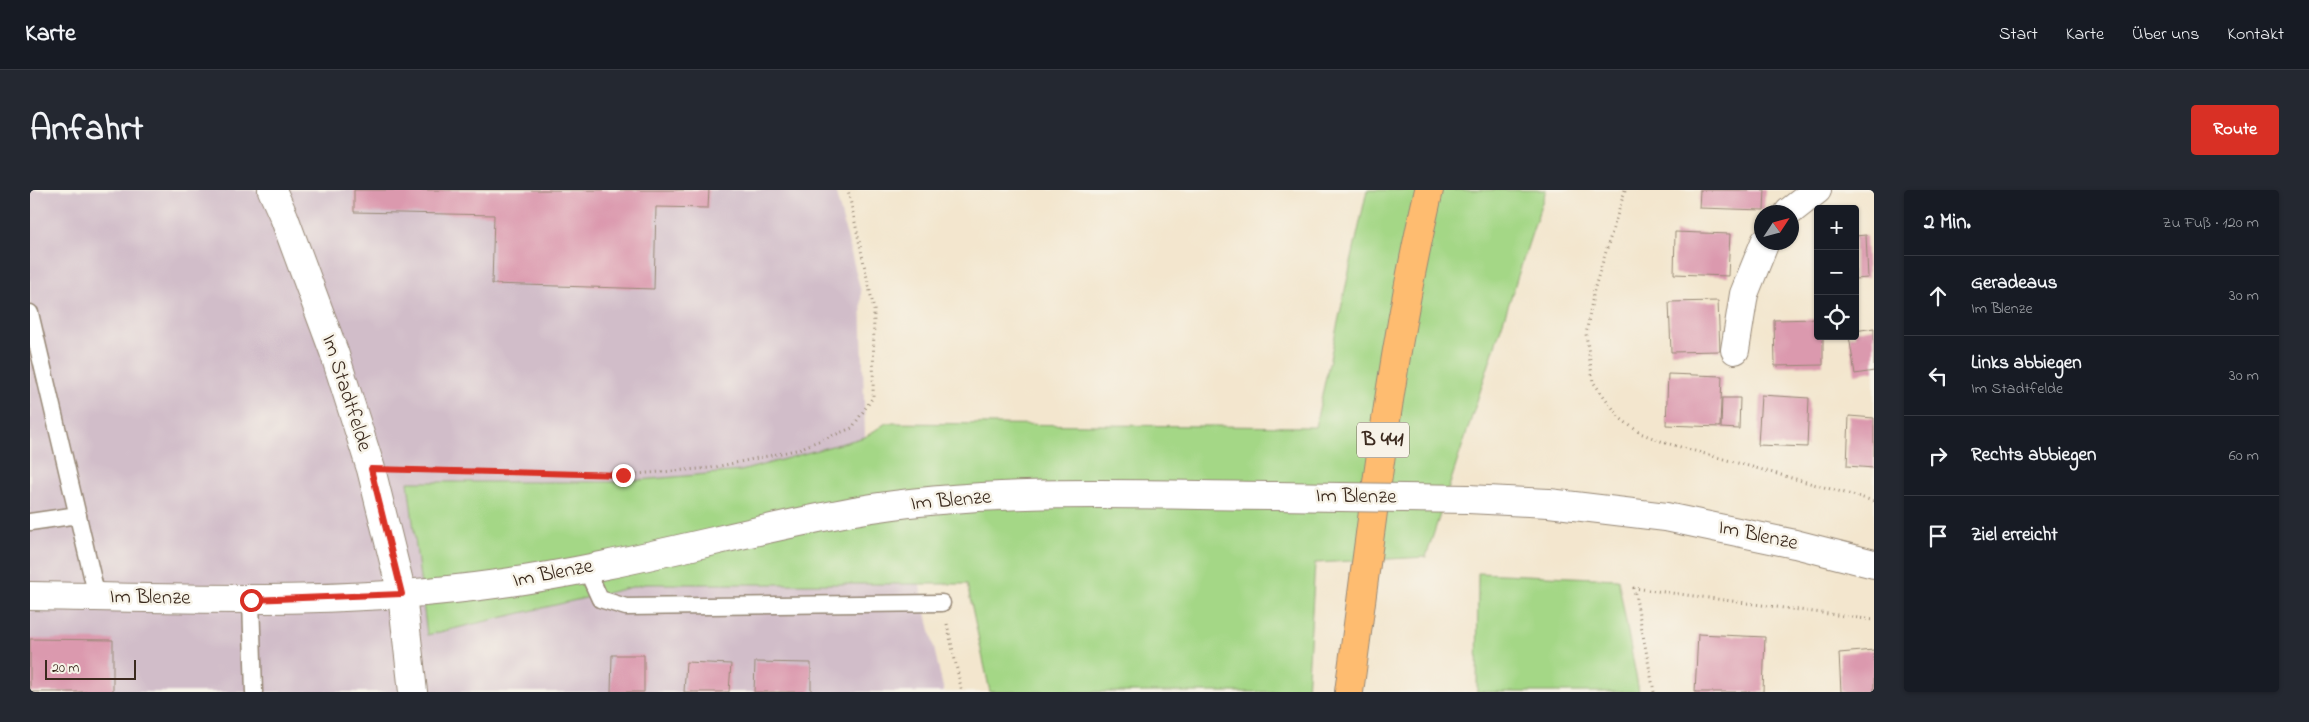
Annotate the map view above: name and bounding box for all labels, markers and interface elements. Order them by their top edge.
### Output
text: Karte [25,17,76,52]
text: Start [1999,22,2038,48]
text: Karte [2066,22,2104,48]
text: Über uns [2132,22,2199,48]
text: Kontakt [2227,22,2284,48]
text: Anfahrt [30,105,143,156]
button: Route [2191,105,2279,155]
north arrow [1754,205,1799,250]
map controls [1814,205,1859,340]
button: + [1814,205,1859,250]
text: 2 Min. [1924,208,1971,238]
text: Zu Fuß · 120 m [2162,211,2259,235]
button: − [1814,250,1859,295]
text: Geradeaus [1971,270,2058,297]
icon: ahead [1924,282,1952,310]
text: 30 m [2229,284,2259,308]
button: locate [1814,295,1859,340]
text: Im Blenze [1971,297,2033,321]
street label: Im Stadtfelde [313,331,379,456]
text: Links abbiegen [1971,350,2082,377]
icon: left [1924,362,1952,390]
text: 30 m [2229,364,2259,388]
text: Im Stadtfelde [1971,377,2063,401]
road number: B 441 [1357,422,1409,458]
icon: right [1924,442,1952,470]
text: Rechts abbiegen [1971,442,2096,469]
text: 60 m [2229,444,2259,468]
route end [612,464,635,487]
street label: Im Blenze [1315,481,1397,513]
street label: Im Blenze [909,482,993,519]
street label: Im Blenze [1715,513,1801,559]
icon: arrive [1924,522,1952,550]
text: Ziel erreicht [1971,522,2058,549]
street label: Im Blenze [510,551,596,596]
street label: Im Blenze [109,582,191,614]
route start [240,589,263,612]
scale bar [45,657,136,680]
text: 20 m [52,658,79,679]

